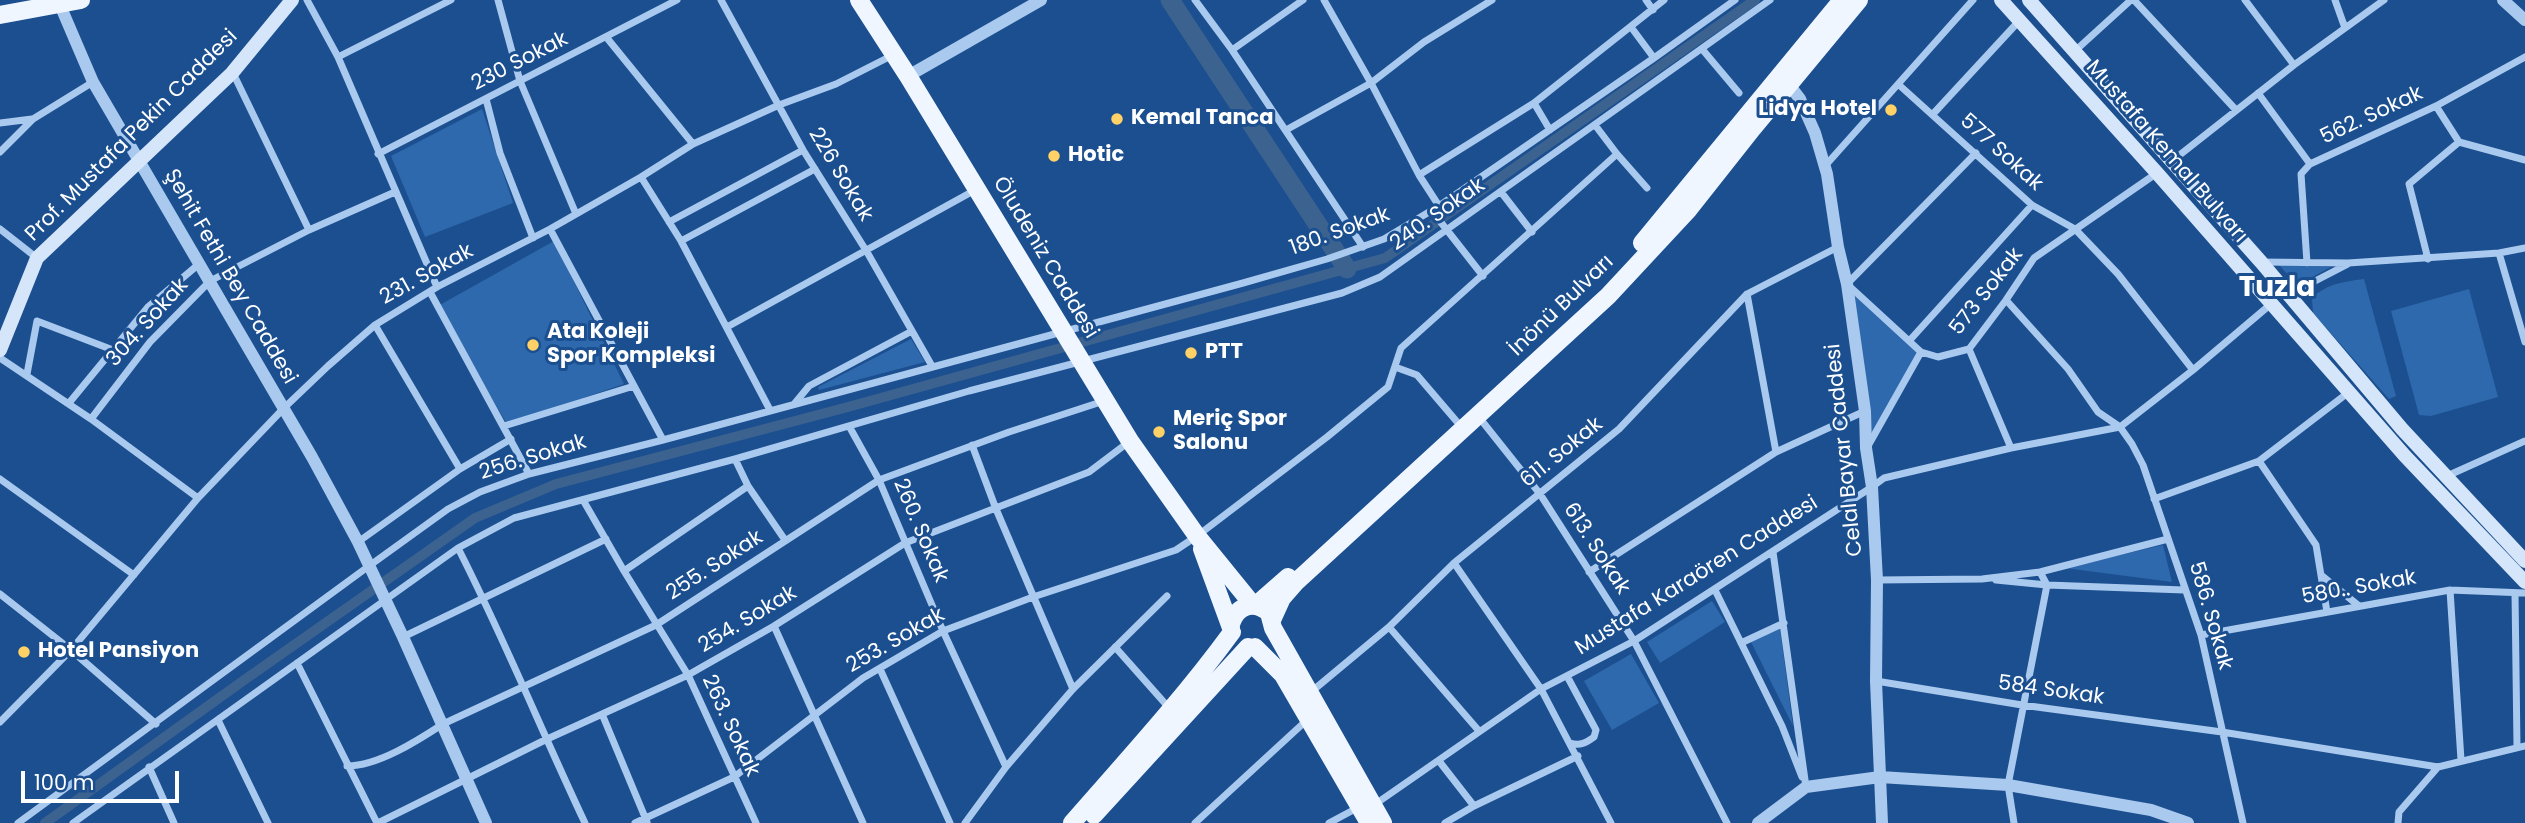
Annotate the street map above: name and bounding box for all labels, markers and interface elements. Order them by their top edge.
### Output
street label: Prof. Mustafa Pekin Caddesi [21,25,243,247]
street label: 230 Sokak [468,27,572,97]
street label: Mustafa Kemal Bulvarı [2080,56,2252,248]
street label: 562. Sokak [2317,81,2427,151]
place label: Lidya Hotel [1758,97,1877,123]
marker: Lidya Hotel [1883,102,1899,118]
place label: Kemal Tanca [1131,106,1274,132]
street label: 577 Sokak [1954,109,2048,197]
marker: Kemal Tanca [1109,111,1125,127]
street label: 226 Sokak [802,124,878,226]
place label: Hotic [1068,143,1124,169]
marker: Hotic [1046,148,1062,164]
street label: Şehit Fethi Bey Caddesi [158,165,302,389]
street label: Öludeniz Caddesi [987,173,1103,343]
street label: 240. Sokak [1386,173,1490,257]
street label: 180. Sokak [1286,202,1394,262]
street label: 231. Sokak [376,239,478,311]
street label: 573 Sokak [1945,243,2029,341]
street label: İnönü Bulvarı [1505,250,1619,362]
district label: Tuzla [2239,272,2315,306]
street label: 304. Sokak [102,274,194,372]
place label: Ata Koleji Spor Kompleksi [547,320,716,370]
marker: Ata Koleji Spor Kompleksi [525,337,541,353]
place label: PTT [1205,340,1243,366]
street label: Celal Bayar Caddesi [1821,342,1869,558]
marker: PTT [1183,345,1199,361]
place label: Meriç Spor Salonu [1173,407,1287,457]
street label: 611. Sokak [1516,412,1608,494]
marker: Meriç Spor Salonu [1151,424,1167,440]
street label: 256. Sokak [477,430,589,486]
street label: 260. Sokak [887,475,953,587]
street label: Mustafa Karaören Caddesi [1571,491,1823,661]
street label: 613. Sokak [1557,499,1635,599]
street label: 255. Sokak [662,525,768,607]
street label: 586. Sokak [2183,559,2237,673]
street label: 580.. Sokak [2300,566,2418,610]
street label: 254. Sokak [694,581,802,659]
street label: 253. Sokak [842,603,950,679]
place label: Hotel Pansiyon [38,639,199,665]
marker: Hotel Pansiyon [16,644,32,660]
street label: 263. Sokak [695,671,765,781]
street label: 584 Sokak [1996,671,2106,711]
scale bar [24,756,182,800]
text: 100 m [34,768,94,797]

